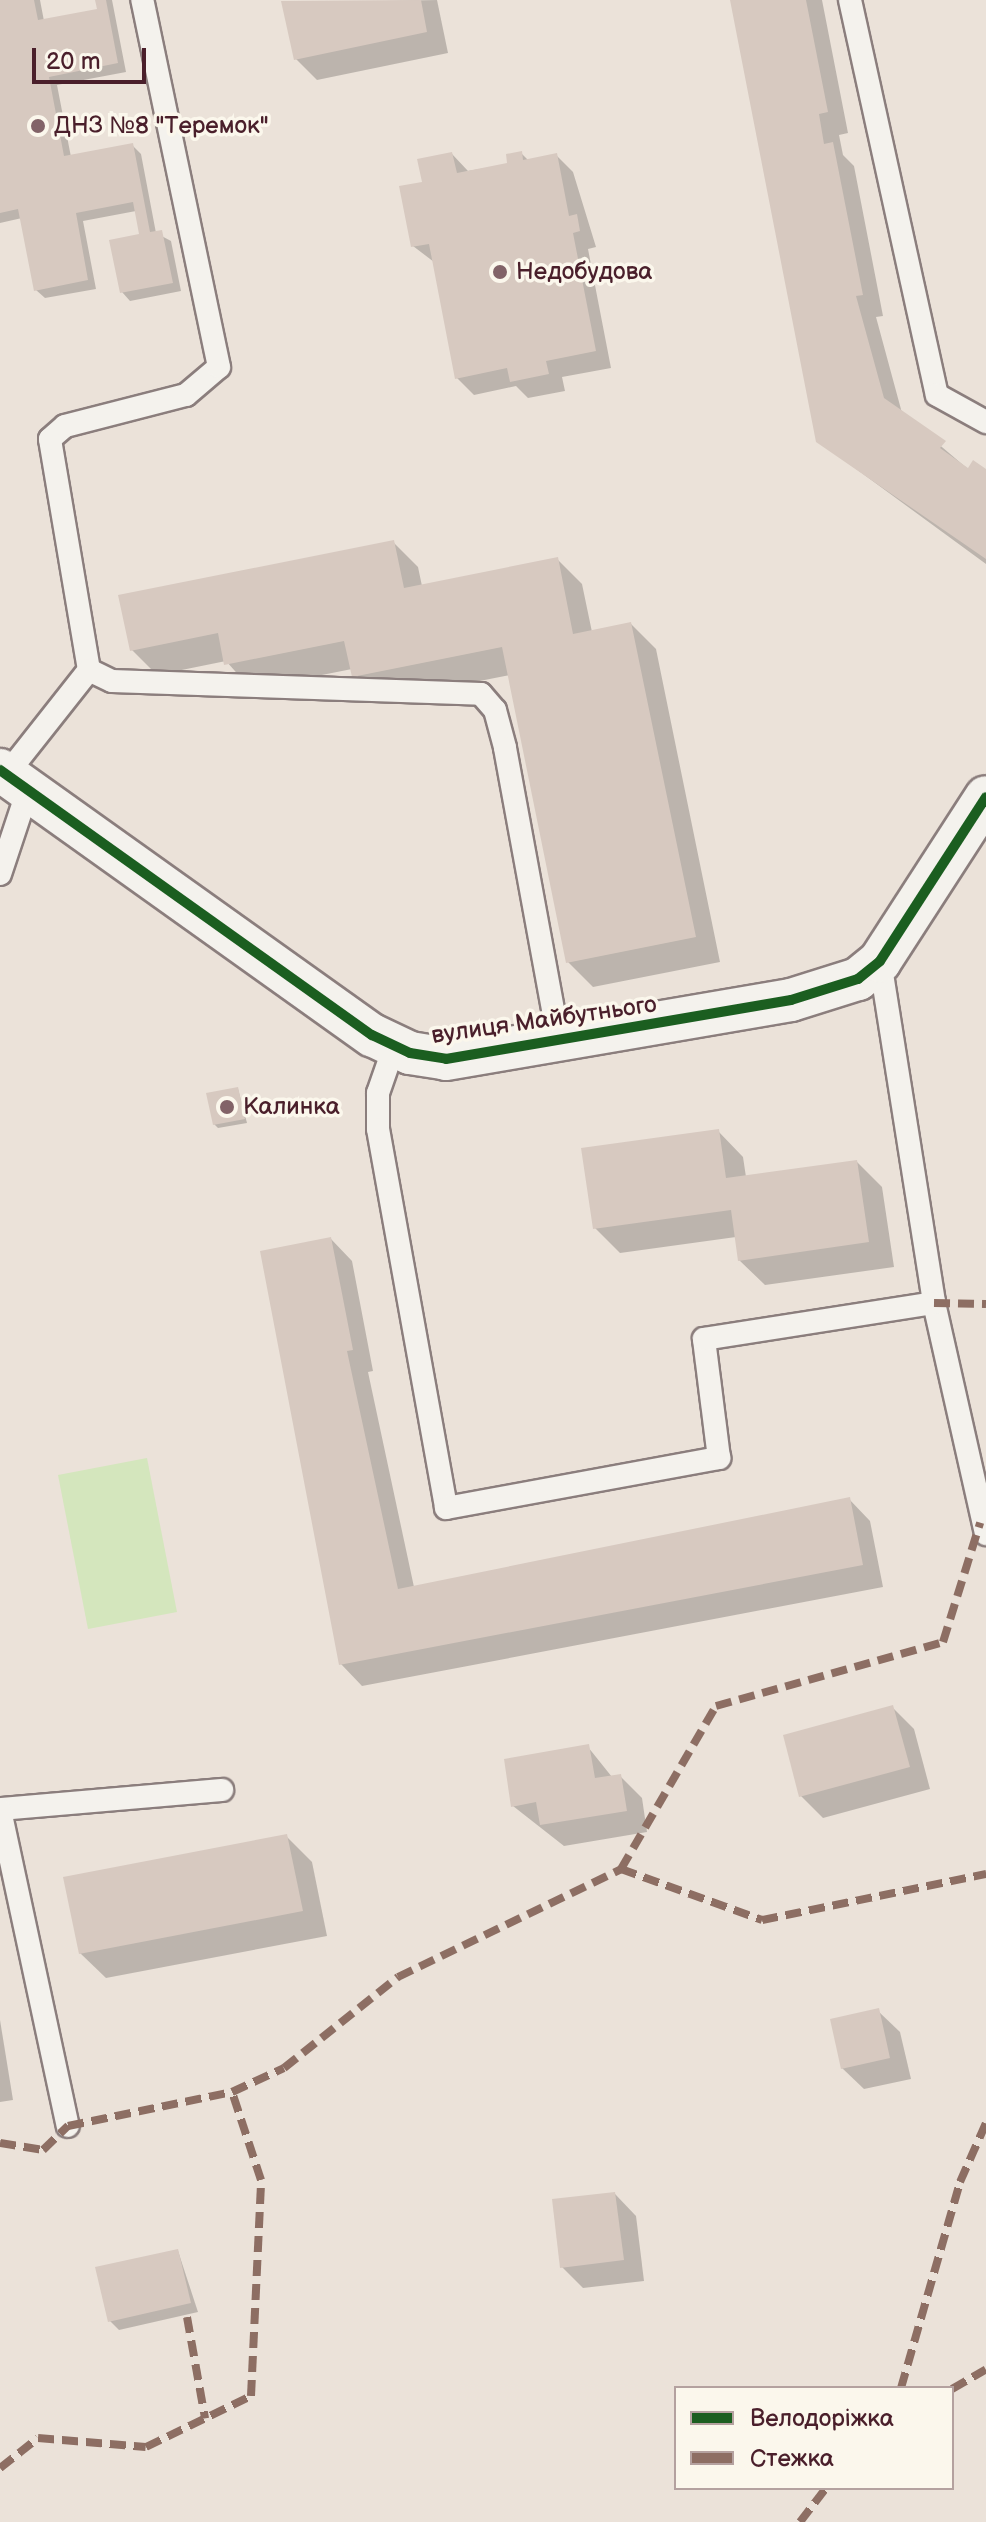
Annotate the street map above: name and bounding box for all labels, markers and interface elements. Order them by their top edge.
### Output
scale bar [36,32,150,82]
text: 20 m [46,47,101,76]
place label: ДНЗ №8 "Теремок" [54,112,269,140]
marker: ДНЗ №8 "Теремок" [29,117,47,135]
place label: Недобудова [516,258,652,286]
marker: Недобудова [491,263,509,281]
street label: вулиця Майбутнього [429,990,659,1050]
place label: Калинка [243,1093,340,1121]
marker: Калинка [218,1098,236,1116]
legend [674,2386,954,2490]
text: Велодоріжка [750,2404,894,2433]
text: Стежка [750,2444,834,2473]

